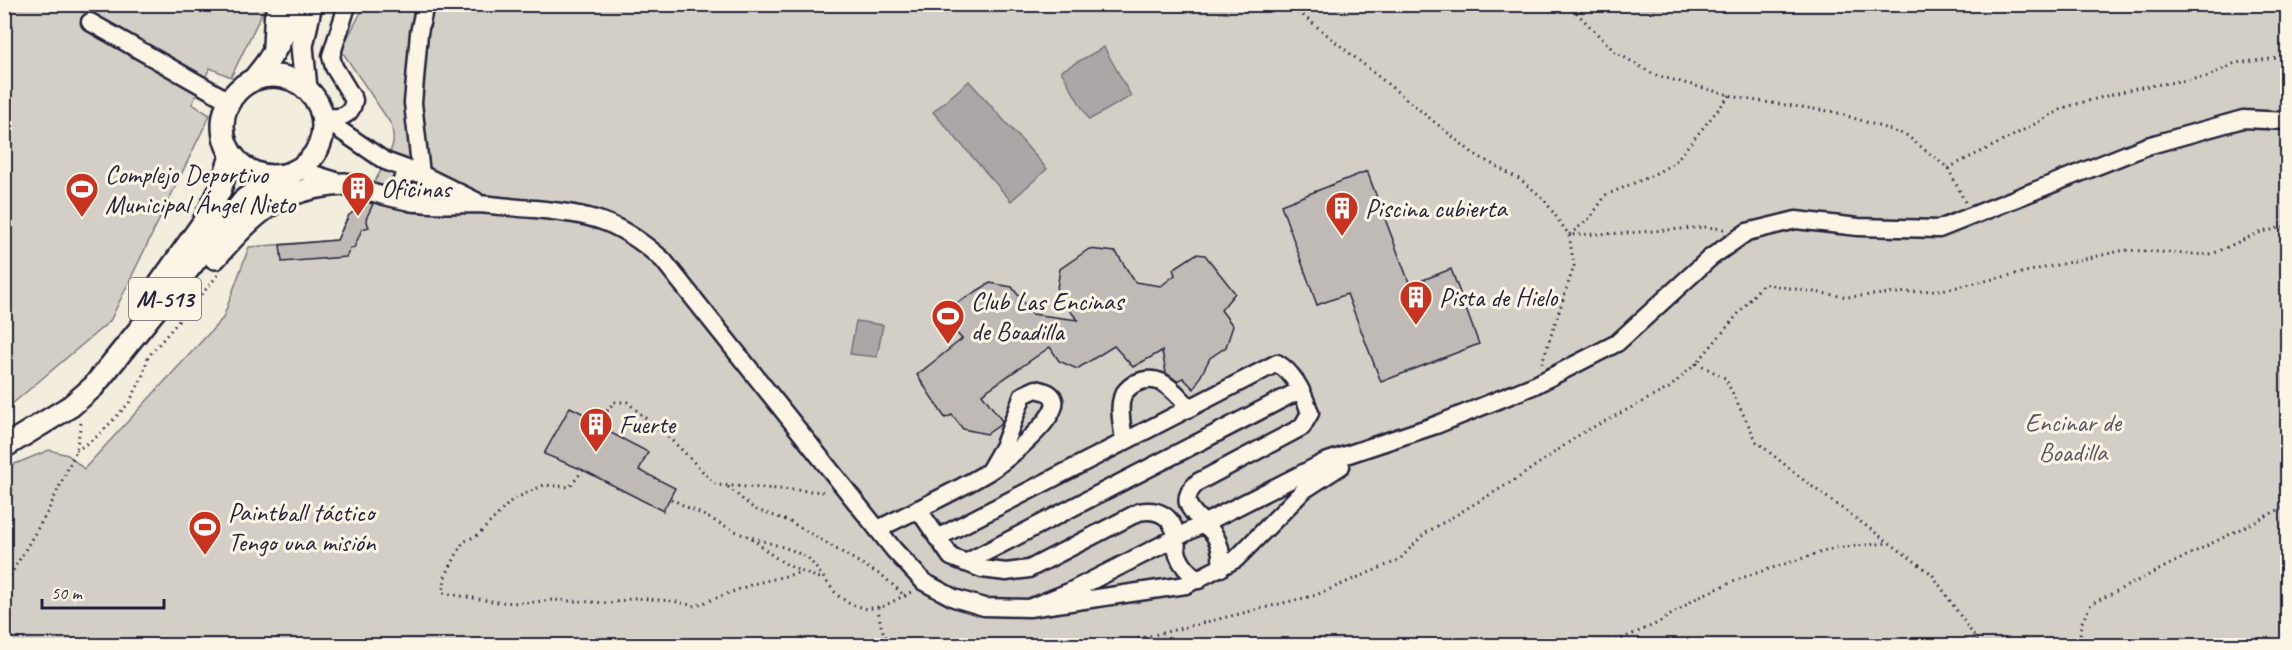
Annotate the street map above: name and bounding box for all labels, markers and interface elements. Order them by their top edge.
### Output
place label: Complejo Deportivo Municipal Ángel Nieto [105,158,297,221]
building icon: Oficinas [340,170,376,217]
sports icon: Complejo Deportivo Municipal Ángel Nieto [64,171,100,218]
place label: Oficinas [381,172,453,205]
building icon: Piscina cubierta [1324,190,1360,237]
place label: Piscina cubierta [1365,192,1508,225]
road number: M-513 [129,278,201,320]
building icon: Pista de Hielo [1398,279,1434,326]
place label: Pista de Hielo [1439,281,1559,314]
place label: Club Las Encinas de Boadilla [971,285,1125,348]
sports icon: Club Las Encinas de Boadilla [930,298,966,345]
building icon: Fuerte [578,406,614,453]
park label: Encinar de Boadilla [2025,406,2122,469]
place label: Fuerte [619,408,677,441]
place label: Paintball táctico Tengo una misión [228,496,377,559]
sports icon: Paintball táctico Tengo una misión [187,509,223,556]
scale bar [42,572,164,610]
text: 50 m [51,582,84,604]

